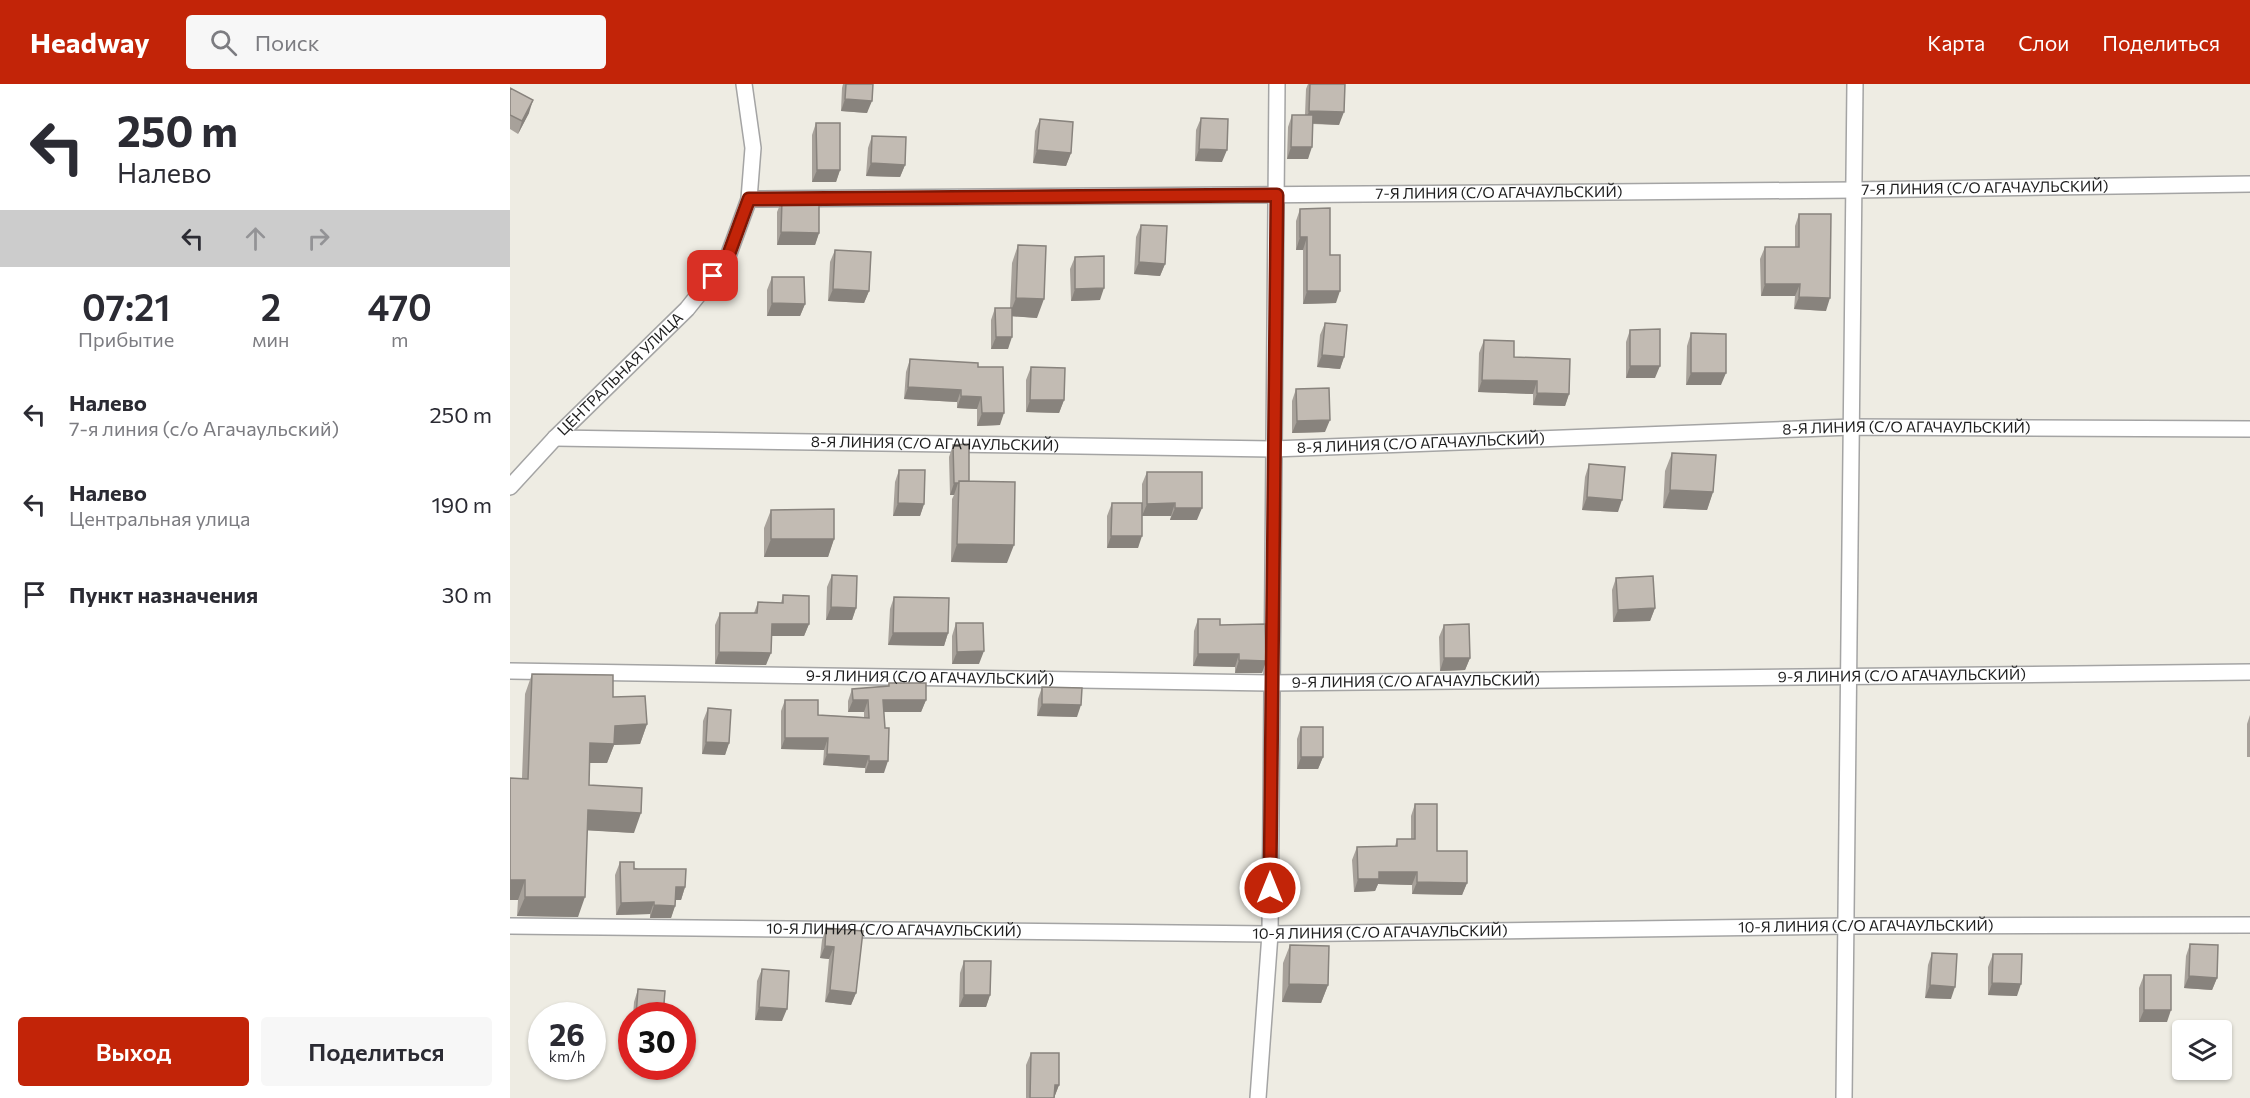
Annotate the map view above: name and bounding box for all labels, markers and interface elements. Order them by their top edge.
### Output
search box [186,15,606,69]
text: Headway [30,25,150,59]
icon: search [207,26,240,59]
text: Поиск [255,29,319,56]
text: Карта [1927,30,1985,55]
text: Слои [2018,30,2069,55]
text: Поделиться [2102,30,2220,55]
text: 250 m [117,104,238,156]
icon: left [18,108,96,186]
text: Налево [117,156,212,189]
street label: 7-Я ЛИНИЯ (С/О АГАЧАУЛЬСКИЙ) [1861,176,2109,198]
street label: 7-Я ЛИНИЯ (С/О АГАЧАУЛЬСКИЙ) [1375,182,1623,202]
icon: left [176,222,209,255]
icon: ahead [239,222,272,255]
icon: right [302,222,335,255]
pin [687,250,738,301]
icon: arrive [696,259,729,292]
text: 07:21 [82,284,170,328]
text: 2 [261,284,281,328]
text: 470 [368,284,432,328]
street label: ЦЕНТРАЛЬНАЯ УЛИЦА [553,308,686,439]
text: Прибытие [78,327,174,351]
text: мин [252,327,289,351]
text: m [391,327,408,351]
text: Налево [69,389,147,416]
icon: left [18,398,51,431]
text: 250 m [429,401,492,428]
text: 7-я линия (с/о Агачаульский) [69,416,339,440]
street label: 8-Я ЛИНИЯ (С/О АГАЧАУЛЬСКИЙ) [1782,417,2031,438]
street label: 8-Я ЛИНИЯ (С/О АГАЧАУЛЬСКИЙ) [1296,429,1545,456]
street label: 8-Я ЛИНИЯ (С/О АГАЧАУЛЬСКИЙ) [811,432,1059,454]
text: Налево [69,479,147,506]
icon: left [18,488,51,521]
text: 190 m [431,491,492,518]
text: Центральная улица [69,506,250,530]
icon: arrive [18,578,51,611]
text: Пункт назначения [69,581,258,608]
text: 30 m [442,581,492,608]
street label: 9-Я ЛИНИЯ (С/О АГАЧАУЛЬСКИЙ) [1778,665,2026,685]
street label: 9-Я ЛИНИЯ (С/О АГАЧАУЛЬСКИЙ) [806,666,1054,688]
street label: 9-Я ЛИНИЯ (С/О АГАЧАУЛЬСКИЙ) [1292,670,1540,691]
position arrow [1238,856,1302,920]
street label: 10-Я ЛИНИЯ (С/О АГАЧАУЛЬСКИЙ) [1738,916,1994,936]
street label: 10-Я ЛИНИЯ (С/О АГАЧАУЛЬСКИЙ) [766,919,1022,939]
street label: 10-Я ЛИНИЯ (С/О АГАЧАУЛЬСКИЙ) [1252,921,1508,942]
speed limit sign: 30 [618,1002,696,1080]
text: 26 [549,1015,585,1052]
button: Выход [18,1017,249,1086]
button: Поделиться [261,1017,492,1086]
map controls [2172,1020,2232,1080]
button: layers [2172,1020,2232,1080]
text: km/h [549,1047,585,1065]

